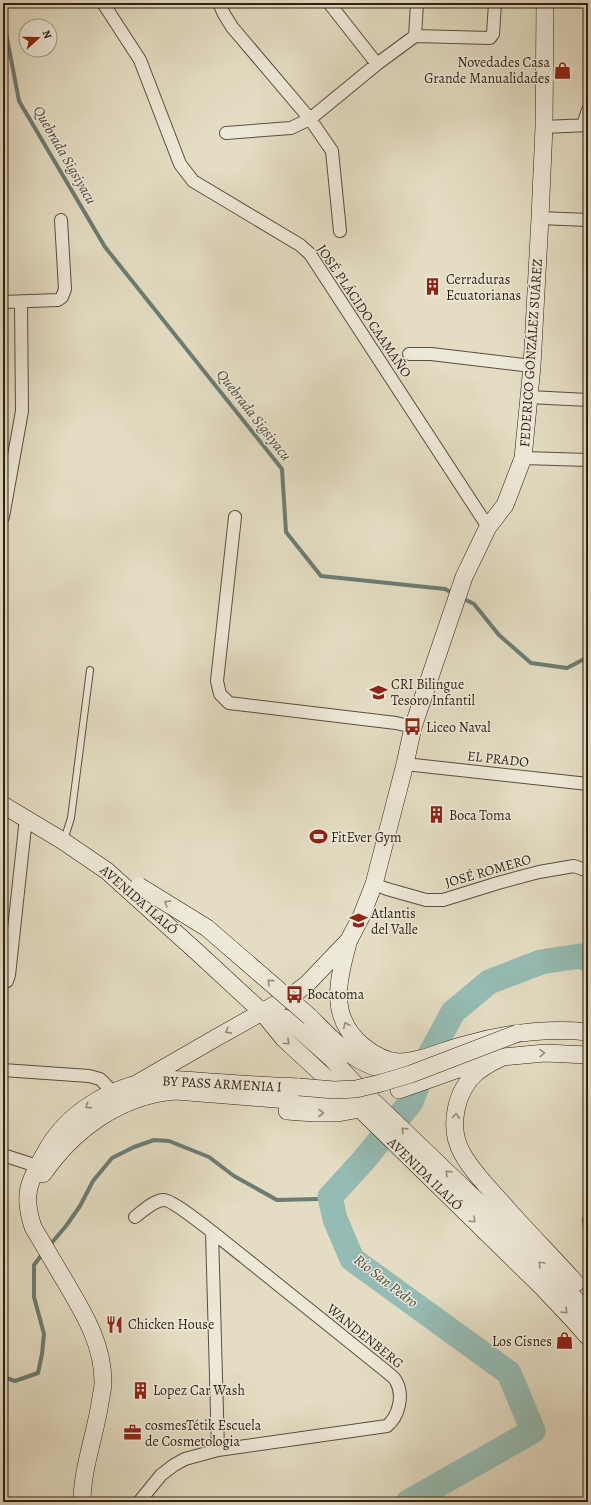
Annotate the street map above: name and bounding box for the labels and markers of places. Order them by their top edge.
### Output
place label: Novedades Casa Grande Manualidades [424,53,550,88]
shop icon: Novedades Casa Grande Manualidades [553,60,573,80]
place label: Cerraduras Ecuatorianas [446,270,521,305]
building icon: Cerraduras Ecuatorianas [423,277,443,297]
place label: CRI Bilingue Tesoro Infantil [391,675,475,710]
school or university icon: CRI Bilingue Tesoro Infantil [368,682,388,702]
bus stop icon: Liceo Naval [403,717,423,737]
place label: Liceo Naval [426,718,491,737]
building icon: Boca Toma [426,805,446,825]
place label: Boca Toma [449,806,512,825]
sports icon: FitEver Gym [308,827,328,847]
place label: FitEver Gym [331,828,402,847]
place label: Atlantis del Valle [370,904,418,939]
school or university icon: Atlantis del Valle [348,911,368,931]
bus stop icon: Bocatoma [284,984,304,1004]
place label: Bocatoma [307,985,365,1004]
restaurant icon: Chicken House [105,1314,125,1334]
place label: Chicken House [128,1315,214,1334]
shop icon: Los Cisnes [555,1331,575,1351]
place label: Los Cisnes [492,1332,552,1351]
building icon: Lopez Car Wash [130,1380,150,1400]
place label: Lopez Car Wash [153,1381,245,1400]
place label: cosmesTétik Escuela de Cosmetologia [145,1416,262,1451]
office icon: cosmesTétik Escuela de Cosmetologia [122,1423,142,1443]

